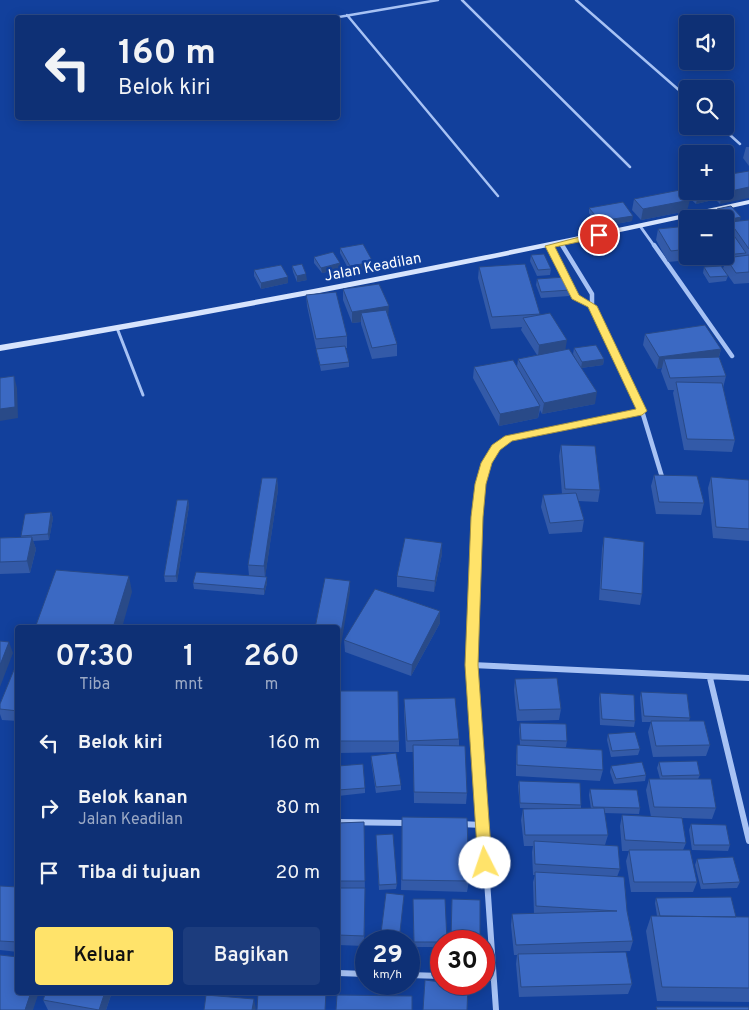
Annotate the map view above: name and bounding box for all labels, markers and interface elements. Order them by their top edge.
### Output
map controls [679,15,734,265]
button: sound [679,15,734,70]
text: 160 m [118,32,216,76]
icon: left [35,35,100,100]
text: Belok kiri [118,75,211,102]
button: search [679,80,734,135]
button: + [679,145,734,200]
button: − [679,210,734,265]
pin [578,214,620,256]
icon: arrive [585,221,613,249]
street label: Jalan Keadilan [323,249,423,287]
text: 07:30 [55,639,134,676]
text: 1 [183,639,195,676]
text: 260 [243,639,300,676]
text: Tiba [79,675,110,695]
text: mnt [174,675,203,695]
text: m [265,675,278,695]
icon: left [35,729,63,757]
text: Belok kiri [78,731,163,755]
text: 160 m [269,731,320,755]
text: Belok kanan [78,786,188,810]
icon: right [35,794,63,822]
text: 80 m [276,796,320,820]
text: Jalan Keadilan [78,810,183,830]
position arrow [458,836,510,888]
icon: arrive [35,859,63,887]
text: Tiba di tujuan [78,861,201,885]
text: 20 m [276,861,320,885]
button: Keluar [35,927,173,985]
button: Bagikan [183,927,320,985]
speed limit sign: 30 [430,930,495,995]
text: 29 [372,940,403,972]
text: km/h [373,967,402,983]

